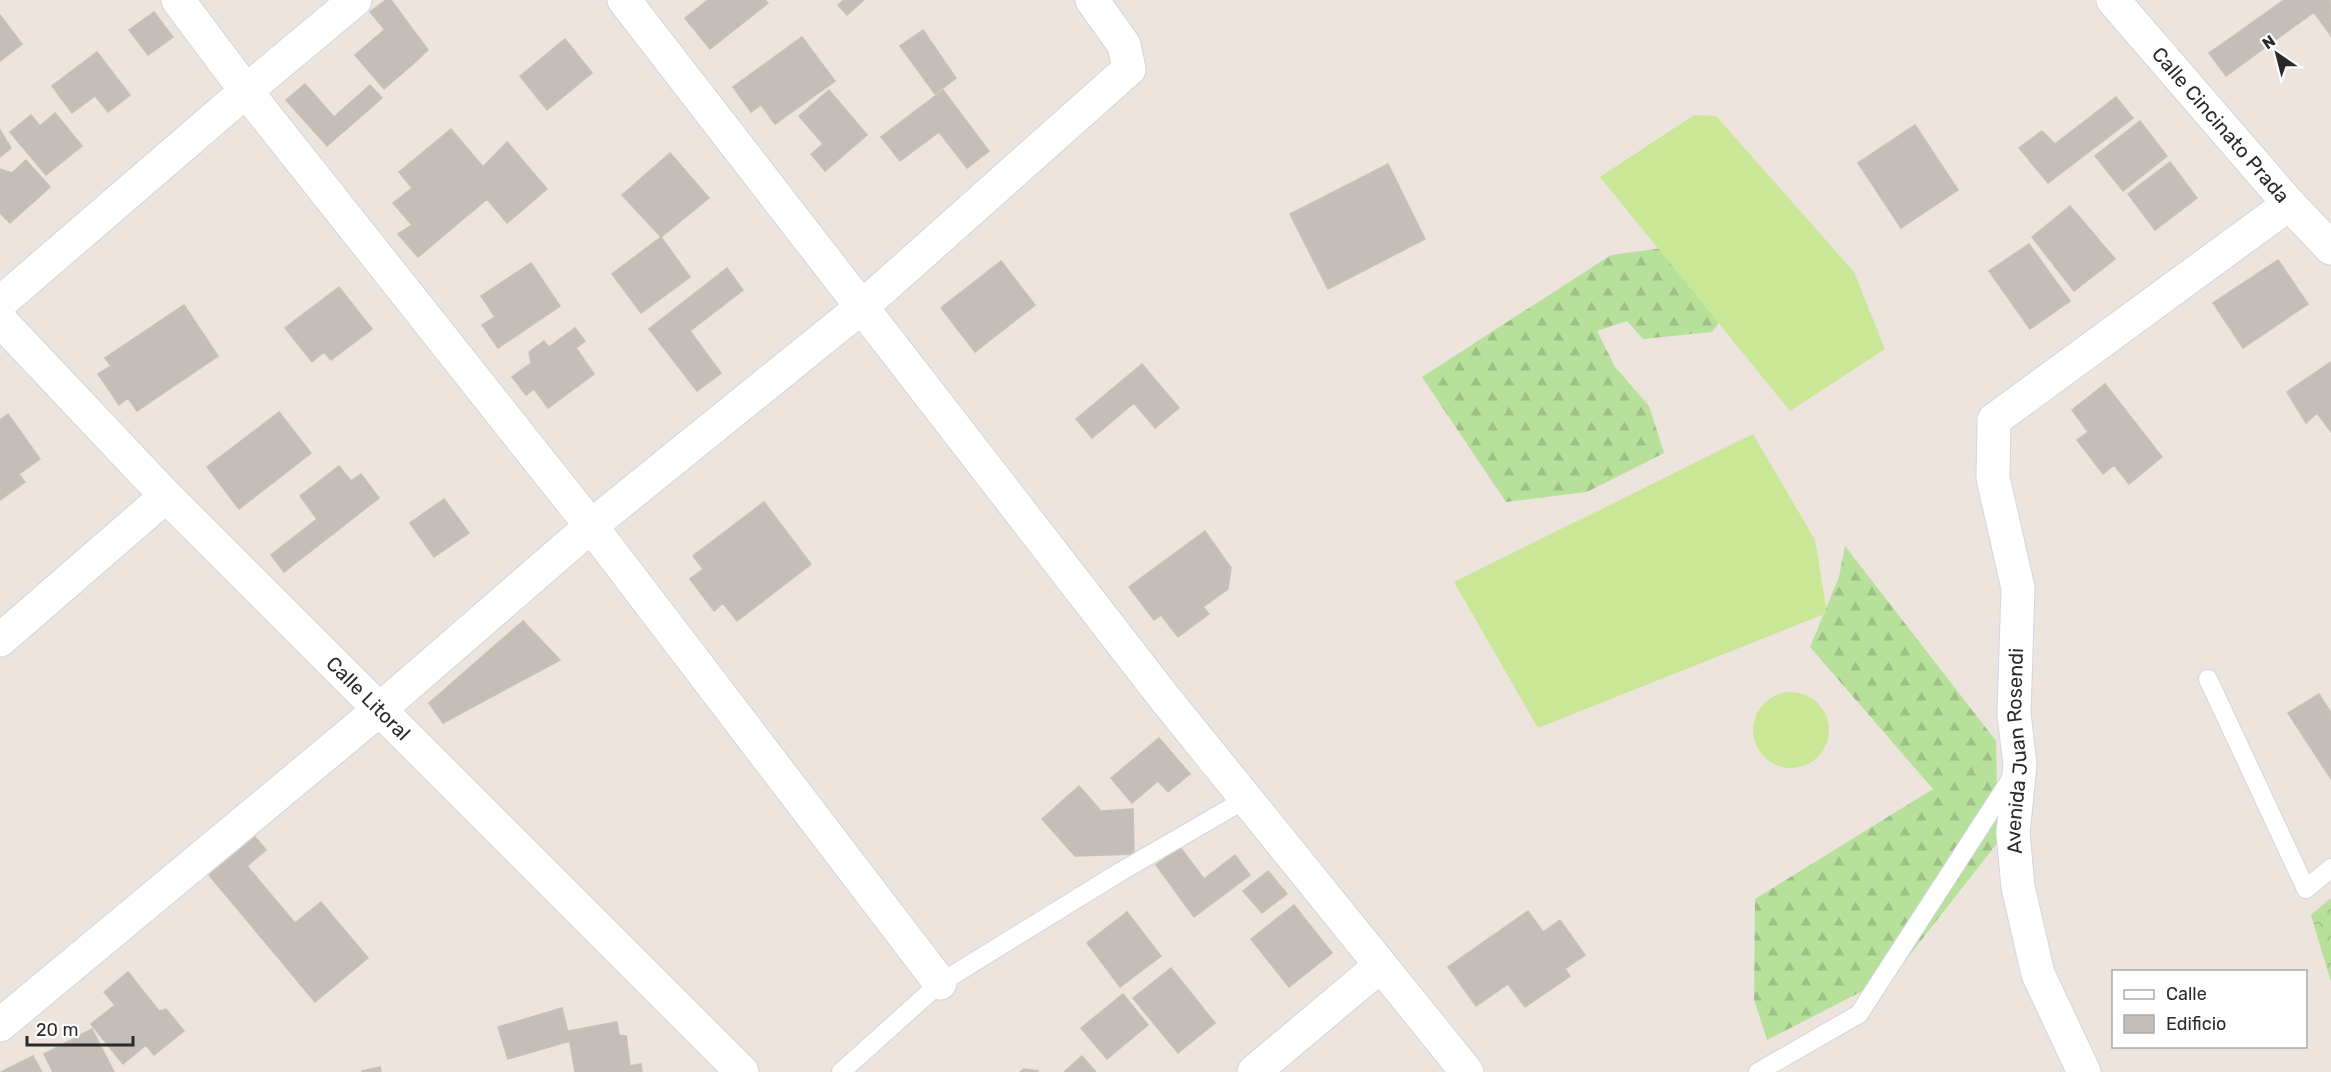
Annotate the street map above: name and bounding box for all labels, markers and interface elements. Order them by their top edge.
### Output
north arrow [2247,24,2307,84]
text: N [2259,31,2279,53]
street label: Calle Cincinato Prada [2147,42,2295,208]
street label: Avenida Juan Rosendi [2001,648,2032,855]
street label: Calle Litoral [321,651,415,745]
legend [2112,970,2307,1048]
text: Calle [2166,983,2207,1005]
scale bar [27,1009,134,1047]
text: Edificio [2166,1013,2226,1035]
text: 20 m [36,1019,78,1041]

